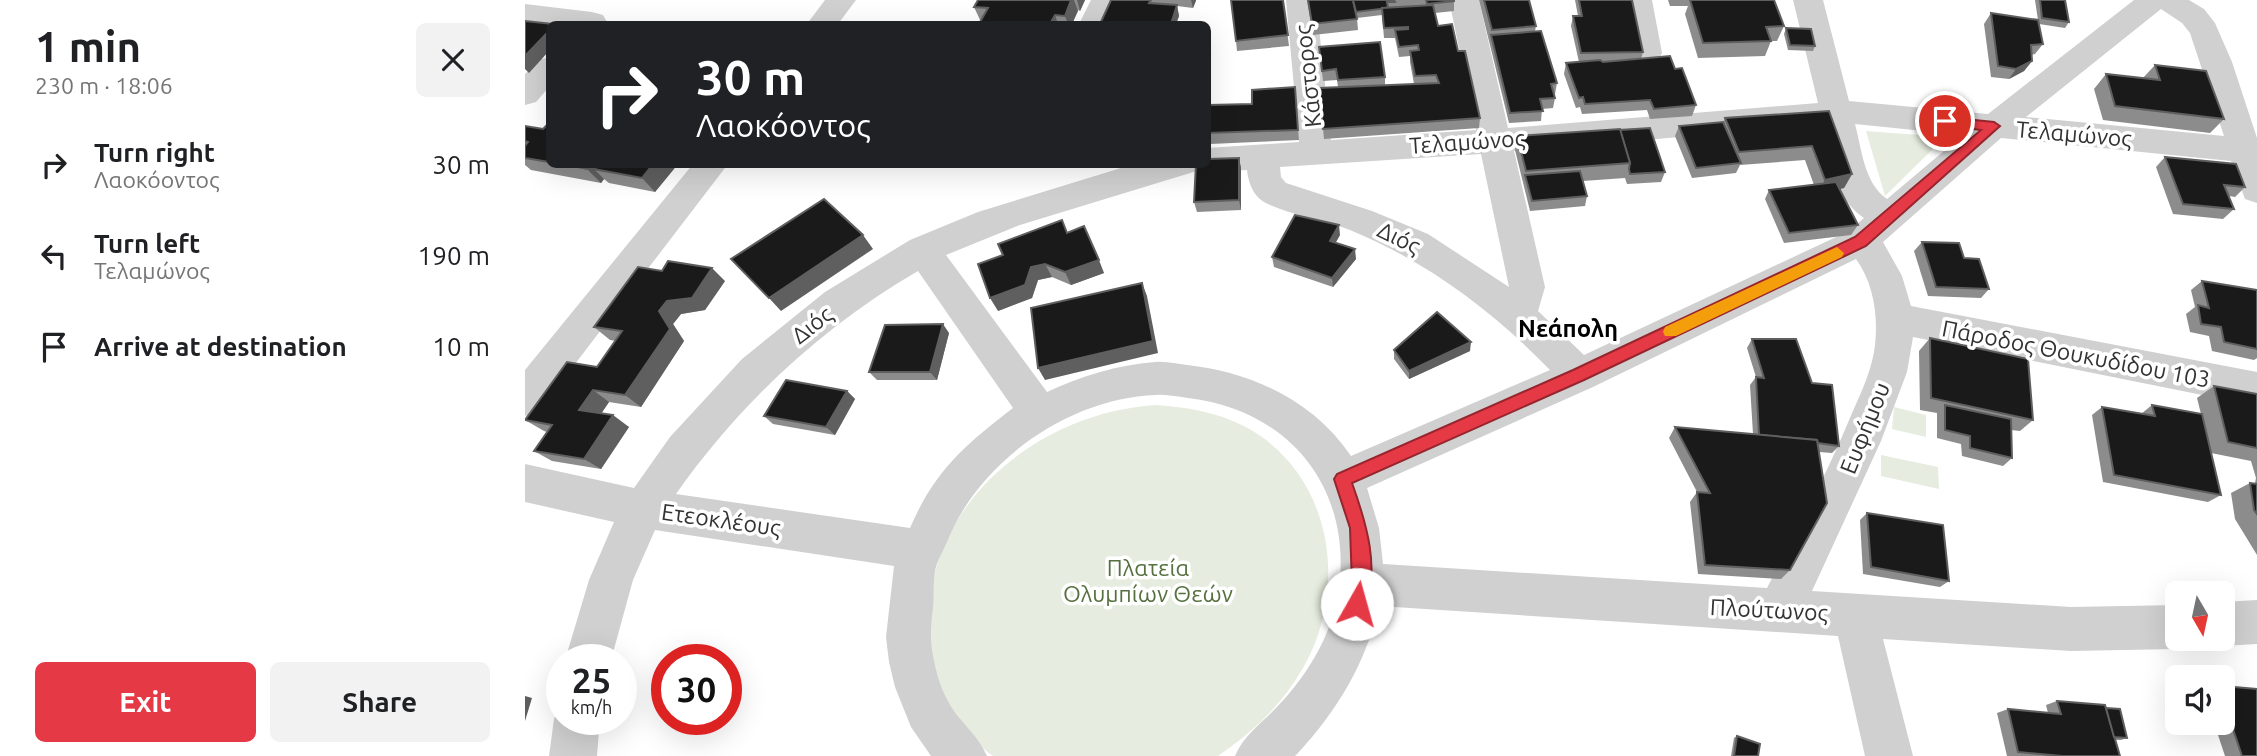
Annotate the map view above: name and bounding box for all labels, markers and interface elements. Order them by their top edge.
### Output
text: 1 min [35,23,141,70]
button: close [416,23,490,97]
street label: Κάστορος [1290,23,1326,129]
icon: right [581,49,672,140]
text: 30 m [696,49,805,104]
text: 230 m · 18:06 [35,73,173,98]
pin [1915,91,1975,151]
icon: arrive [1926,102,1964,140]
text: Λαοκόοντος [696,107,871,143]
street label: Τελαμώνος [2015,116,2133,152]
street label: Τελαμώνος [1408,125,1526,159]
text: Turn right [94,138,215,167]
icon: right [35,146,73,184]
text: 30 m [432,150,490,179]
text: Λαοκόοντος [94,167,220,192]
street label: Διός [1373,217,1425,259]
text: Turn left [94,229,200,258]
icon: left [35,237,73,275]
text: 190 m [418,241,490,270]
text: Τελαμώνος [94,258,210,283]
street label: Διός [786,301,838,349]
district label: Νεάπολη [1518,315,1618,342]
street label: Πάροδος Θουκυδίδου 103 [1940,315,2212,393]
icon: arrive [35,328,73,366]
text: Arrive at destination [94,332,347,361]
text: 10 m [432,332,490,361]
street label: Ευφήμου [1835,378,1894,477]
street label: Ετεοκλέους [660,499,782,541]
park label: Πλατεία Ολυμπίων Θεών [1063,555,1233,606]
position arrow [1320,567,1394,641]
north arrow [2165,581,2235,651]
map controls [2165,581,2235,735]
street label: Πλούτωνος [1709,594,1829,626]
speed limit sign: 30 [651,644,742,735]
text: 25 [572,660,611,700]
button: Exit [35,662,256,742]
button: Share [270,662,490,742]
button: sound [2165,665,2235,735]
text: km/h [571,697,612,717]

